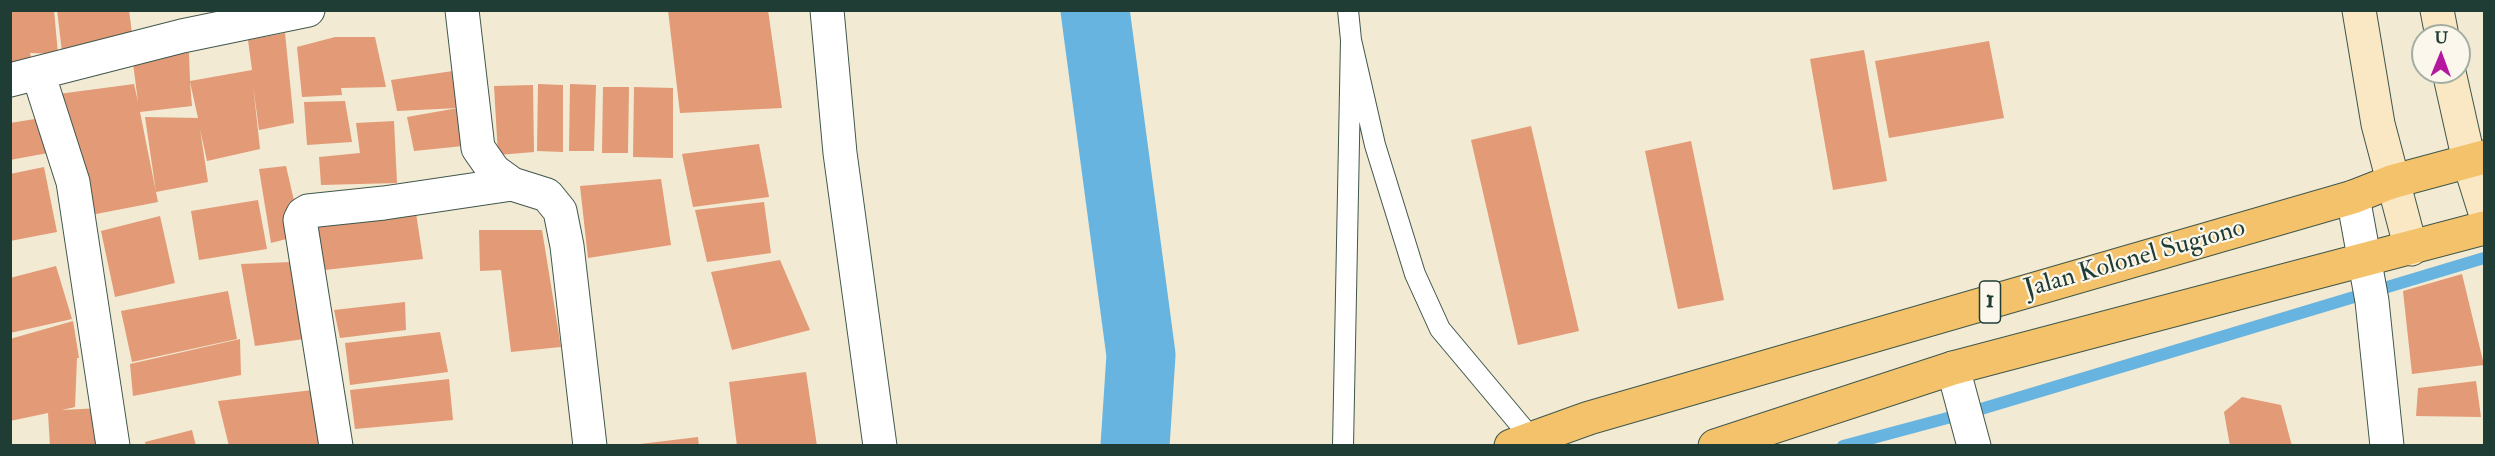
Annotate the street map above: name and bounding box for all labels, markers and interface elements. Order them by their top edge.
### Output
north arrow [2411,24,2471,84]
text: U [2434,28,2448,48]
street label: Jalan Kolonel Sugiono [2021,214,2249,306]
road number: 1 [1980,281,2000,323]

